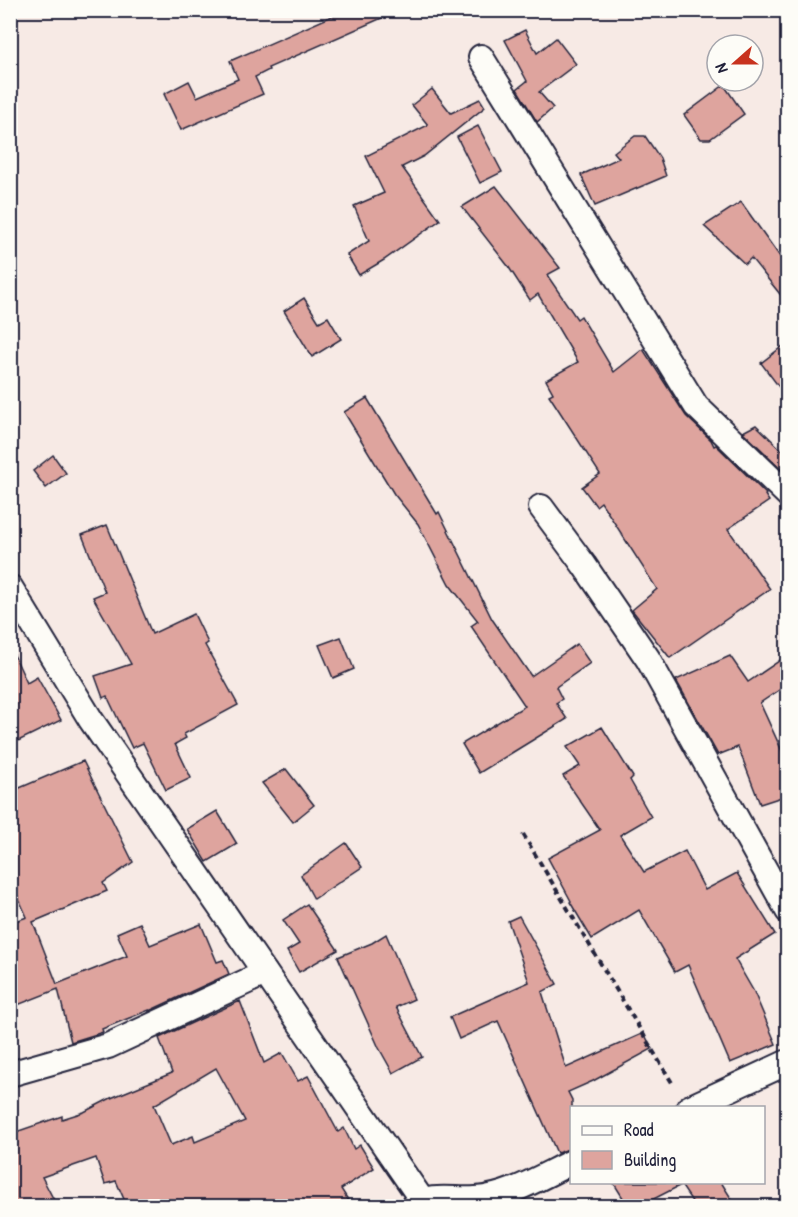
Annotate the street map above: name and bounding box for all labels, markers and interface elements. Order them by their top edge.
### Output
north arrow [705,33,765,93]
text: N [709,60,733,76]
legend [570,1106,765,1184]
text: Road [624,1117,654,1142]
text: Building [624,1147,676,1172]

